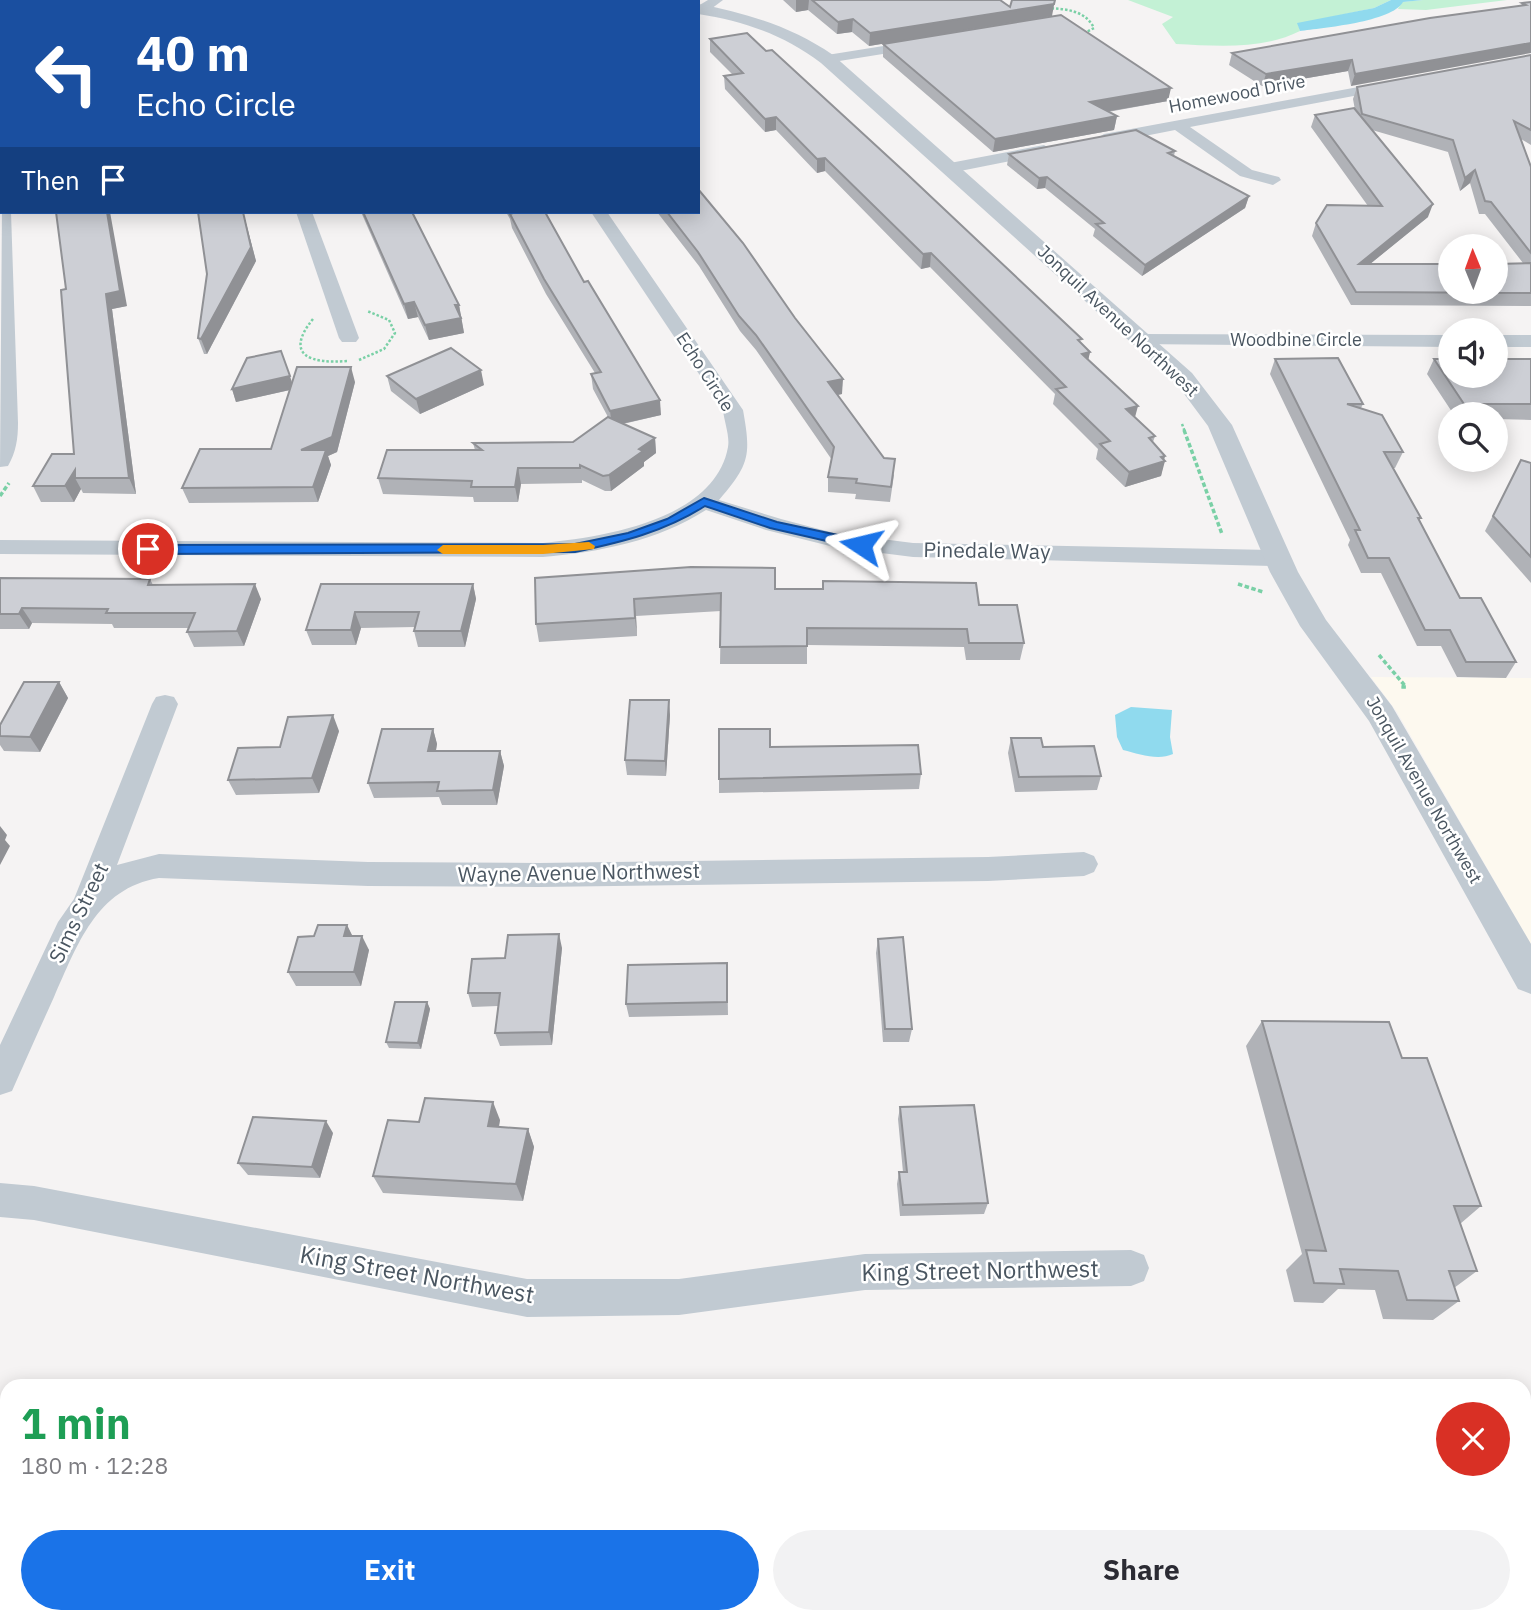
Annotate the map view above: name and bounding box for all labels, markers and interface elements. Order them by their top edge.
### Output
text: 40 m [136,21,250,84]
icon: left [21,28,112,119]
street label: Homewood Drive [1167,69,1307,118]
text: Echo Circle [136,83,296,125]
icon: arrive [94,161,132,199]
text: Then [21,163,80,197]
north arrow [1438,234,1508,304]
map controls [1438,234,1508,472]
street label: Jonquil Avenue Northwest [1033,240,1204,402]
button: sound [1438,318,1508,388]
street label: Echo Circle [671,328,740,416]
street label: Woodbine Circle [1230,328,1362,351]
button: search [1438,402,1508,472]
position arrow [824,508,898,582]
pin [118,519,178,579]
icon: arrive [129,530,167,568]
street label: Pinedale Way [923,535,1051,565]
street label: Jonquil Avenue Northwest [1361,692,1488,888]
street label: Wayne Avenue Northwest [458,856,700,888]
street label: Sims Street [42,858,114,967]
street label: King Street Northwest [298,1238,537,1310]
street label: King Street Northwest [861,1252,1099,1288]
text: 1 min [21,1396,131,1451]
button: close [1436,1402,1510,1476]
text: 180 m · 12:28 [21,1450,168,1480]
button: Exit [21,1530,759,1610]
button: Share [773,1530,1510,1610]

